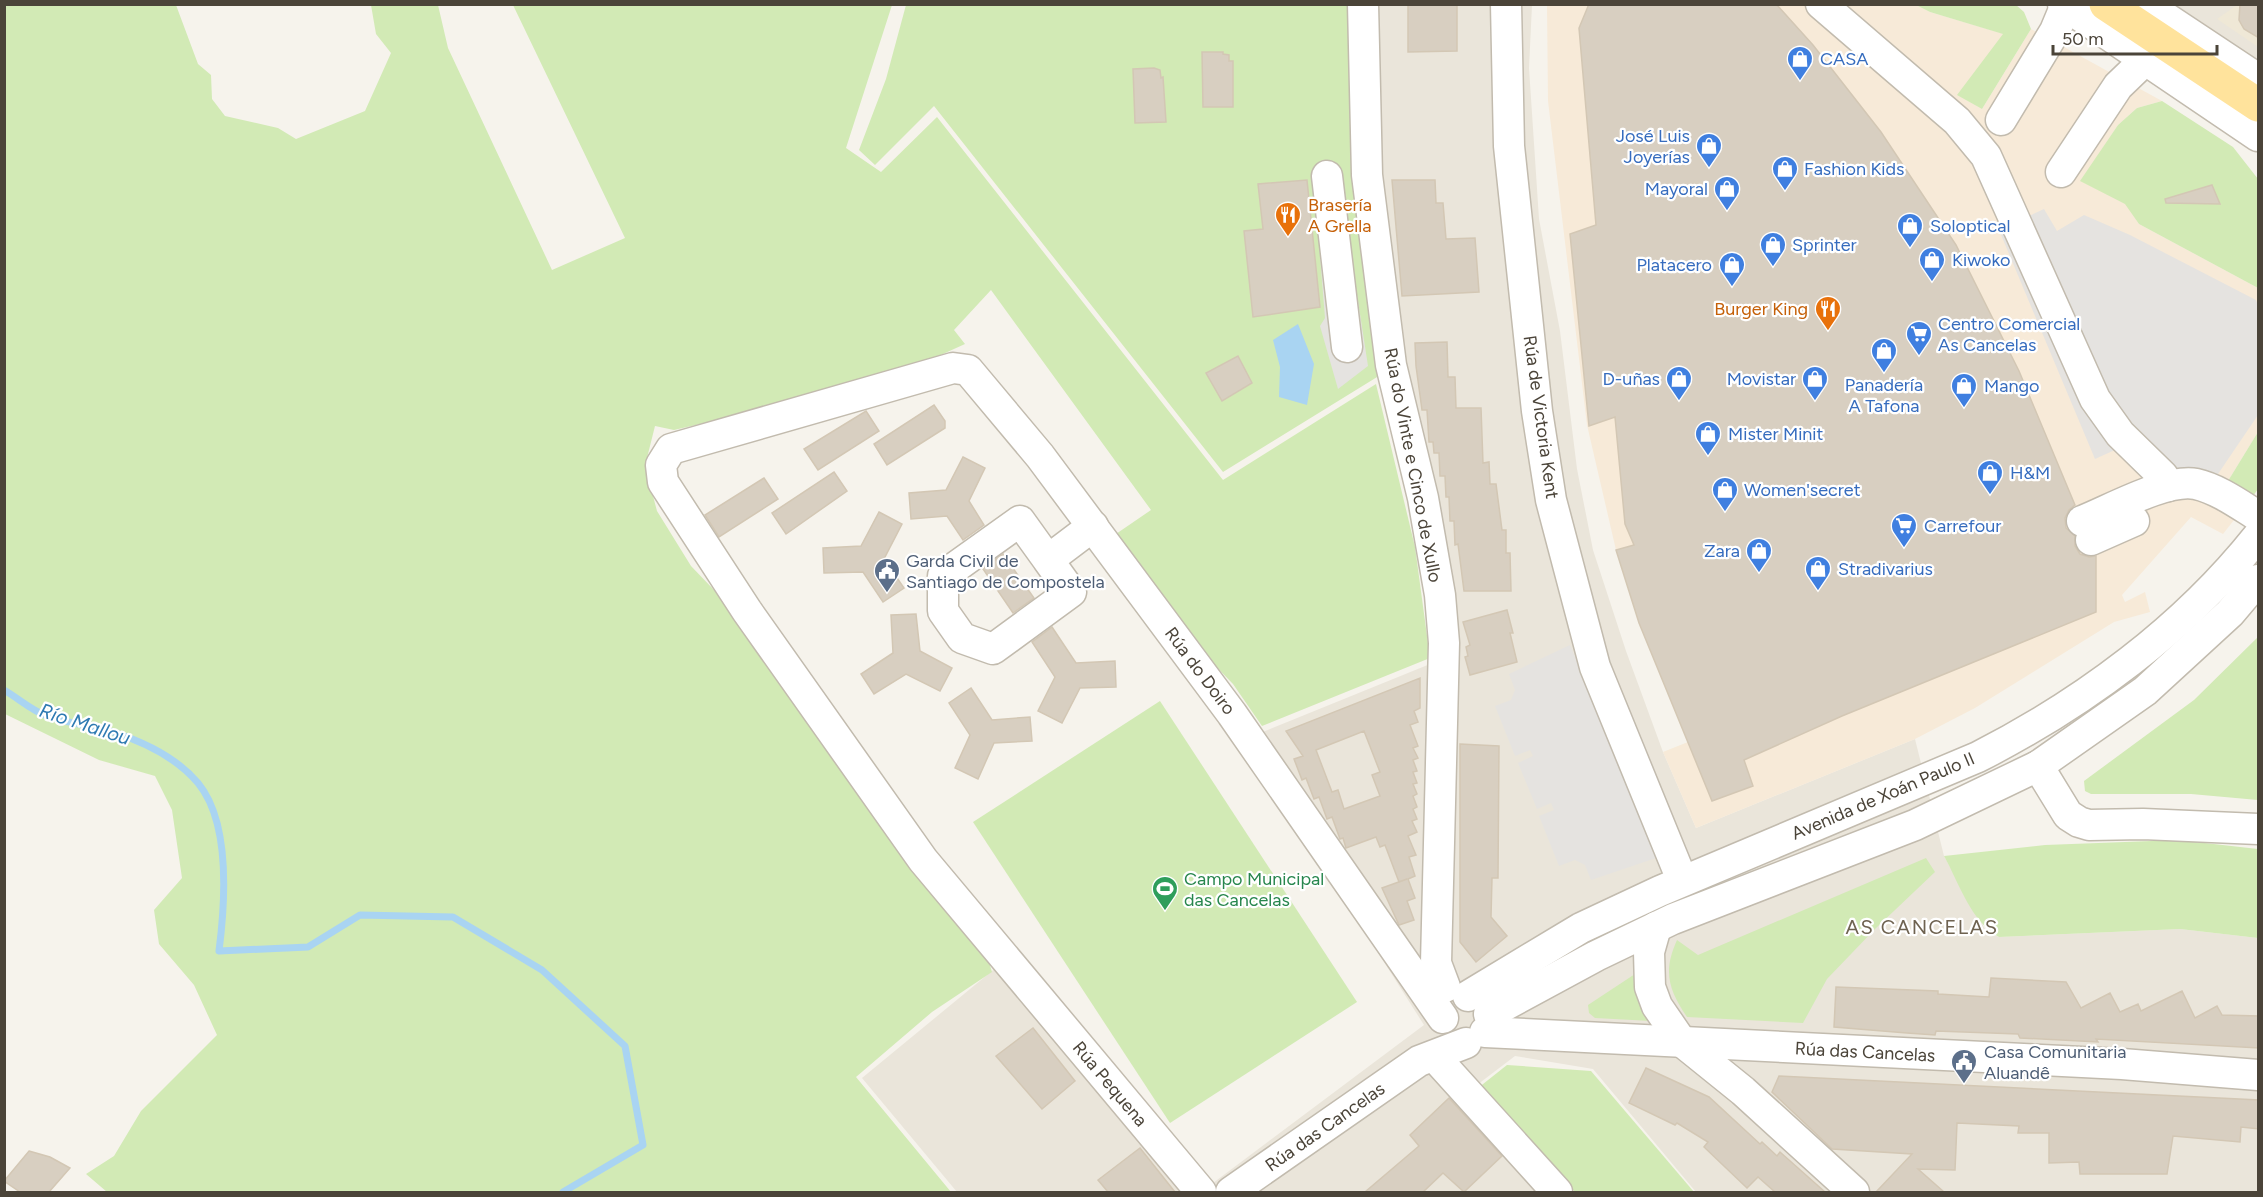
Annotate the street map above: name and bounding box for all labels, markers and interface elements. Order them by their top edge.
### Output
scale bar [2053,18,2216,56]
text: 50 m [2062,28,2104,50]
shop icon: CASA [1785,44,1815,82]
place label: CASA [1820,48,1868,70]
place label: José Luis Joyerías [1616,125,1690,168]
shop icon: José Luis Joyerías [1694,131,1724,169]
shop icon: Fashion Kids [1770,154,1800,192]
place label: Fashion Kids [1804,158,1904,180]
shop icon: Mayoral [1712,174,1742,212]
place label: Mayoral [1645,178,1708,200]
place label: Brasería A Grella [1308,194,1372,237]
restaurant icon: Brasería A Grella [1273,200,1303,238]
shop icon: Soloptical [1895,211,1925,249]
place label: Soloptical [1930,215,2010,237]
shop icon: Sprinter [1758,230,1788,268]
place label: Sprinter [1792,234,1857,256]
shop icon: Kiwoko [1917,245,1947,283]
place label: Kiwoko [1952,249,2010,271]
shop icon: Platacero [1717,250,1747,288]
place label: Platacero [1636,254,1712,276]
restaurant icon: Burger King [1813,294,1843,332]
place label: Burger King [1714,298,1808,320]
place label: Centro Comercial As Cancelas [1938,313,2080,356]
supermarket icon: Centro Comercial As Cancelas [1904,319,1934,357]
street label: Rúa de Victoria Kent [1519,334,1563,500]
shop icon: Panadería A Tafona [1869,336,1899,374]
street label: Rúa do Vinte e Cinco de Xullo [1379,346,1447,584]
shop icon: D-uñas [1664,364,1694,402]
shop icon: Movistar [1800,364,1830,402]
place label: D-uñas [1602,368,1660,390]
place label: Movistar [1727,368,1796,390]
shop icon: Mango [1949,371,1979,409]
place label: Panadería A Tafona [1845,374,1923,417]
place label: Mango [1984,375,2039,397]
shop icon: Mister Minit [1693,419,1723,457]
place label: Mister Minit [1728,423,1824,445]
shop icon: H&M [1975,458,2005,496]
place label: H&M [2010,462,2050,484]
shop icon: Women'secret [1710,475,1740,513]
place label: Women'secret [1744,479,1861,501]
supermarket icon: Carrefour [1889,511,1919,549]
place label: Carrefour [1924,515,2001,537]
shop icon: Zara [1744,536,1774,574]
place label: Zara [1704,540,1740,562]
place label: Garda Civil de Santiago de Compostela [906,550,1105,593]
shop icon: Stradivarius [1803,554,1833,592]
public building icon: Garda Civil de Santiago de Compostela [872,556,902,594]
place label: Stradivarius [1838,558,1933,580]
street label: Rúa do Doiro [1160,623,1240,719]
water label: Río Mallou [37,698,133,750]
street label: Avenida de Xoán Paulo II [1788,747,1978,845]
place label: Campo Municipal das Cancelas [1184,868,1324,911]
sports icon: Campo Municipal das Cancelas [1150,874,1180,912]
district label: AS CANCELAS [1845,915,1999,939]
street label: Rúa Pequena [1068,1037,1152,1131]
street label: Rúa das Cancelas [1794,1037,1936,1067]
place label: Casa Comunitaria Aluandê [1984,1041,2127,1084]
public building icon: Casa Comunitaria Aluandê [1949,1047,1979,1085]
street label: Rúa das Cancelas [1261,1078,1389,1176]

